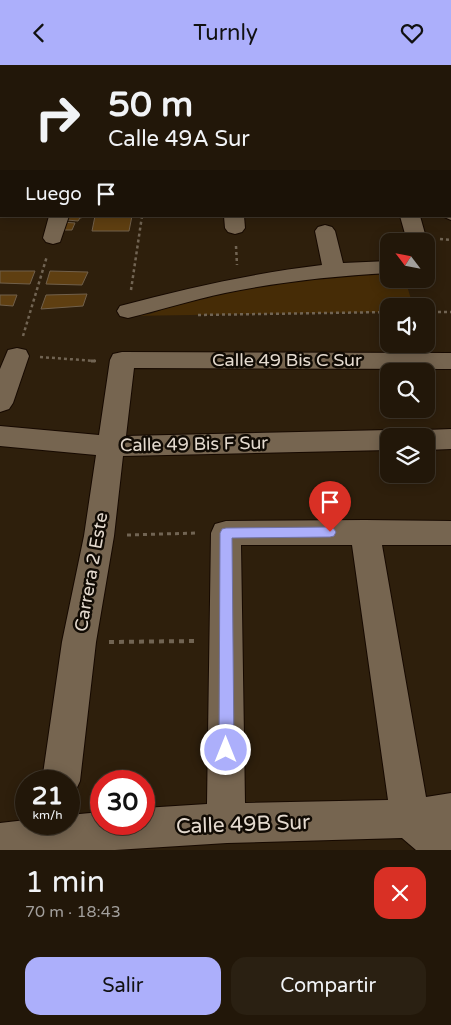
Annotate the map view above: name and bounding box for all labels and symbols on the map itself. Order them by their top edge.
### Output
north arrow [380,233,435,287]
street label: Calle 49 Bis C Sur [212,349,362,371]
street label: Calle 49 Bis F Sur [120,432,268,456]
pin [309,481,351,532]
street label: Carrera 2 Este [70,511,112,633]
position arrow [199,723,251,775]
speed limit sign: 30 [90,770,155,835]
street label: Calle 49B Sur [176,810,310,839]

